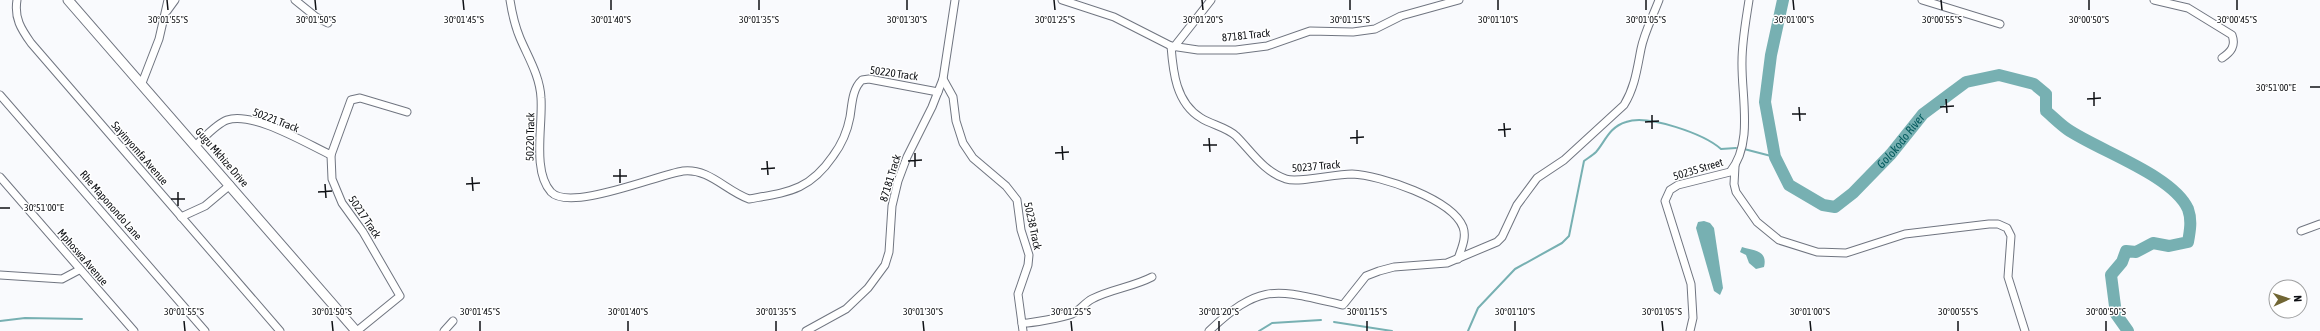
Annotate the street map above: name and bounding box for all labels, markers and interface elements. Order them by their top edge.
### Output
text: 30°01'55"S [148,14,188,25]
text: 30°01'50"S [296,14,336,25]
text: 30°01'45"S [444,14,484,25]
text: 30°01'40"S [591,14,631,25]
text: 30°01'35"S [739,14,779,25]
text: 30°01'30"S [887,14,927,25]
text: 30°01'25"S [1035,14,1075,25]
text: 30°01'20"S [1183,14,1223,25]
text: 30°01'15"S [1330,14,1370,25]
text: 30°01'10"S [1478,14,1518,25]
text: 30°01'05"S [1626,14,1666,25]
text: 30°01'00"S [1774,14,1814,25]
text: 30°00'55"S [1922,14,1962,25]
text: 30°00'50"S [2069,14,2109,25]
text: 30°00'45"S [2217,14,2257,25]
street label: 87181 Track [1221,26,1271,44]
street label: 50220 Track [869,64,919,82]
text: 30°51'00"E [2256,82,2297,93]
street label: 50221 Track [251,106,301,134]
water label: Golokodo River [1874,110,1928,171]
street label: 50220 Track [524,112,536,161]
street label: Sayinyomfa Avenue [109,119,171,187]
street label: Gugu Mkhize Drive [193,125,251,189]
street label: 87181 Track [877,153,903,203]
street label: 50235 Street [1672,156,1724,182]
street label: 50237 Track [1291,158,1341,174]
street label: Rhe Maponondo Lane [78,168,144,242]
street label: 50217 Track [346,194,384,241]
street label: 50238 Track [1022,201,1044,251]
text: 30°51'00"E [24,202,65,213]
street label: Mphoswa Avenue [55,226,111,288]
north arrow [2268,279,2308,319]
text: N [2292,295,2304,302]
text: 30°01'55"S [164,306,204,317]
text: 30°01'50"S [312,306,352,317]
text: 30°01'45"S [460,306,500,317]
text: 30°01'40"S [608,306,648,317]
text: 30°01'35"S [756,306,796,317]
text: 30°01'30"S [903,306,943,317]
text: 30°01'25"S [1051,306,1091,317]
text: 30°01'20"S [1199,306,1239,317]
text: 30°01'15"S [1347,306,1387,317]
text: 30°01'10"S [1495,306,1535,317]
text: 30°01'05"S [1642,306,1682,317]
text: 30°01'00"S [1790,306,1830,317]
text: 30°00'55"S [1938,306,1978,317]
text: 30°00'50"S [2086,306,2126,317]

